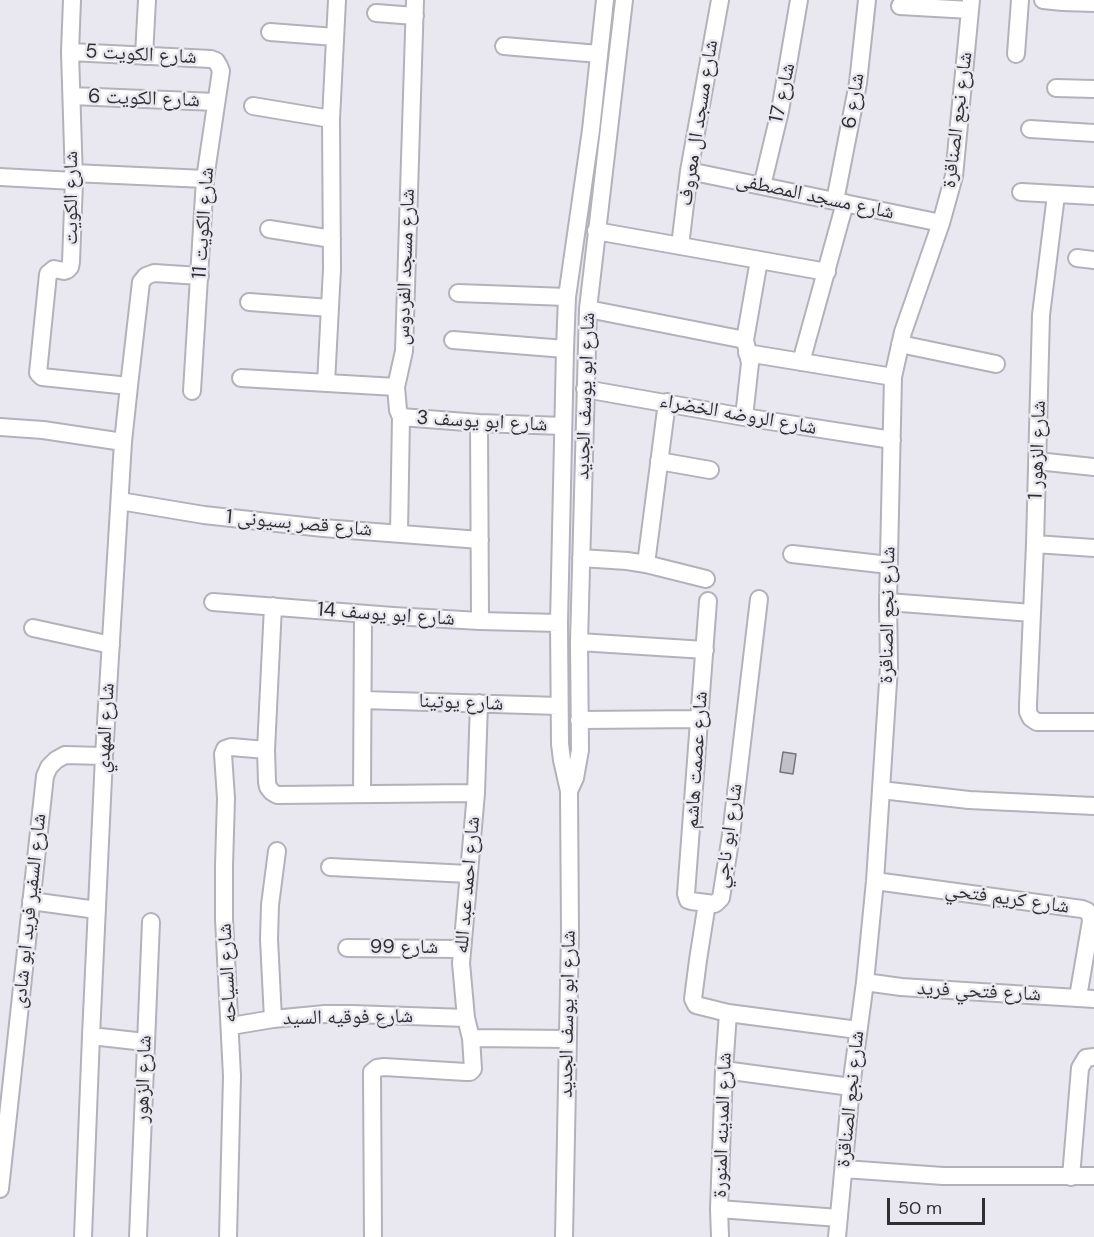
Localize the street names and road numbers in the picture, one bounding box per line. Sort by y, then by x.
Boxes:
street label: شارع مسجد ال معروف [674,38,724,208]
street label: شارع الكويت 5 [85,40,197,70]
street label: شارع نجع الصناقرة [938,50,978,190]
street label: شارع 17 [765,61,801,125]
street label: شارع 6 [838,72,870,130]
street label: شارع الكويت 6 [88,85,200,113]
street label: شارع الكويت [60,151,84,245]
street label: شارع الكويت 11 [188,166,220,280]
street label: شارع مسجد المصطفى [734,169,896,225]
street label: شارع مسجد الفردوس [391,188,421,346]
street label: شارع ابو يوسف الجديد [571,312,601,480]
street label: شارع الروضه الخضراء [657,389,819,441]
street label: شارع الزهور 1 [1024,400,1052,500]
street label: شارع ابو يوسف 3 [416,407,548,437]
street label: شارع قصر بسيونى 1 [225,506,373,542]
street label: شارع نجع الصناقرة [875,546,901,684]
street label: شارع ابو يوسف 14 [316,598,456,632]
street label: شارع المهدي [92,682,120,774]
street label: شارع يوتينا [418,690,504,716]
street label: شارع عصمت هاشم [680,690,714,830]
street label: شارع ابو ناجي [710,782,748,890]
street label: شارع السفير فريد ابو شادى [8,812,52,1010]
street label: شارع احمد عبد الله [450,815,486,955]
street label: شارع كريم فتحي [943,878,1071,920]
street label: شارع السياحه [213,923,243,1023]
street label: شارع ابو يوسف الجديد [555,930,581,1098]
street label: شارع 99 [370,936,438,960]
street label: شارع فتحي فريد [916,977,1042,1007]
street label: شارع فوقيه السيد [283,1005,413,1031]
street label: شارع نجع الصناقرة [832,1030,870,1168]
street label: شارع الزهور [130,1035,158,1123]
street label: شارع المدينه المنورة [708,1052,738,1198]

